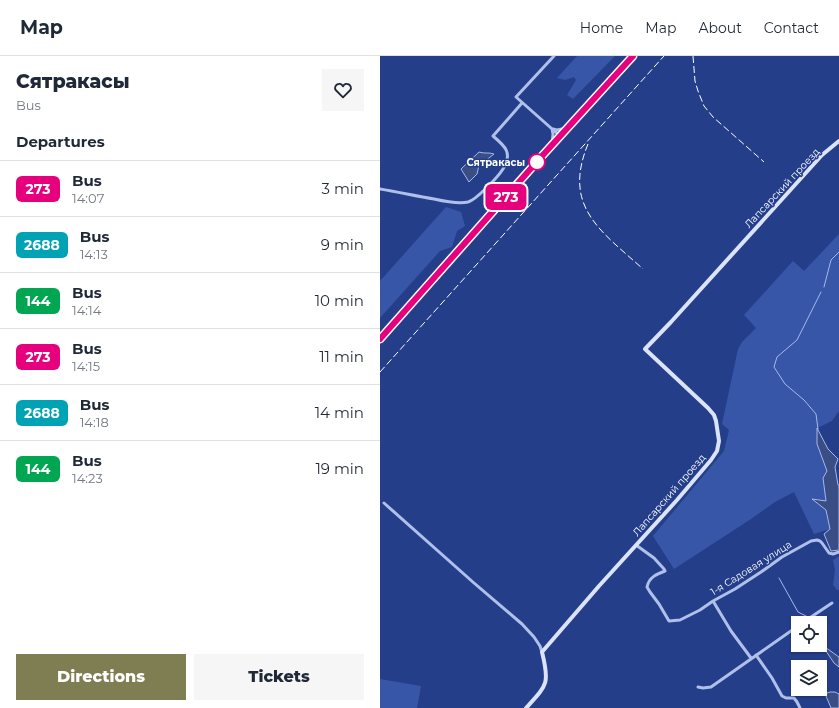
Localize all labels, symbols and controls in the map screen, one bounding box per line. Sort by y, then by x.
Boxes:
text: Map [20,16,63,39]
text: Home [580,19,623,37]
text: Map [645,19,676,37]
text: About [698,19,742,37]
text: Contact [764,19,819,37]
button: heart [322,69,364,111]
text: Сятракасы [16,70,130,93]
text: Bus [16,97,41,113]
text: Departures [16,132,105,151]
street label: Лапсарский проезд [742,145,823,231]
marker: Сятракасы [528,153,546,171]
place label: Сятракасы [466,156,525,169]
text: Bus [72,171,102,190]
text: 3 min [322,179,364,198]
text: 273 [25,180,51,198]
line badge: 273 [483,184,529,210]
text: 273 [493,188,519,206]
text: 14:07 [72,190,104,206]
text: Bus [80,227,109,246]
text: 9 min [321,235,364,254]
text: 2688 [24,236,60,254]
text: 14:13 [80,246,108,262]
text: Bus [72,283,102,302]
text: 10 min [315,291,364,310]
text: 144 [26,292,50,310]
text: 14:14 [72,302,101,318]
text: Bus [72,339,102,358]
text: 11 min [319,347,364,366]
text: 273 [25,348,51,366]
text: 14:15 [72,358,100,374]
text: Bus [80,395,109,414]
text: 14 min [315,403,364,422]
text: 2688 [24,404,60,422]
text: 14:18 [80,414,109,430]
text: Bus [72,451,102,470]
street label: Лапсарский проезд [630,451,709,539]
text: 19 min [315,459,364,478]
text: 144 [26,460,50,478]
text: 14:23 [72,470,103,486]
street label: 1-я Садовая улица [708,538,794,598]
map controls [791,616,827,696]
button: locate [791,616,827,652]
button: Directions [16,654,186,700]
button: Tickets [194,654,364,700]
button: layers [791,660,827,696]

